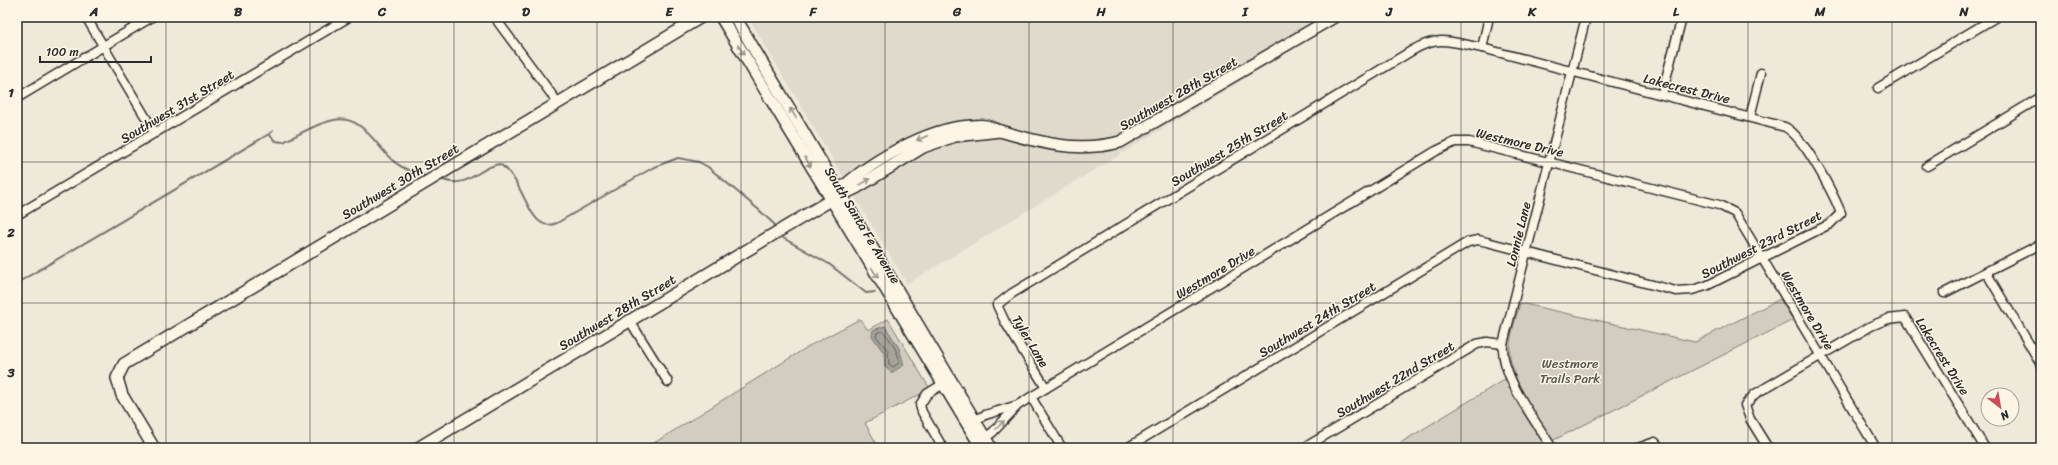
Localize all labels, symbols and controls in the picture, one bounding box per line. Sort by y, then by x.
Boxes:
text: A [89,0,98,23]
text: B [234,0,243,23]
text: C [377,0,387,23]
text: D [522,0,530,23]
text: E [665,0,674,23]
text: F [808,0,817,23]
text: G [952,0,962,23]
text: H [1095,0,1106,23]
text: I [1241,0,1249,23]
text: J [1385,0,1393,23]
text: K [1527,0,1537,23]
text: L [1673,0,1680,23]
text: M [1814,0,1826,23]
text: N [1958,0,1969,23]
scale bar [40,38,151,64]
text: 100 m [46,41,79,63]
one-way arrow [737,44,745,55]
street label: Southwest 28th Street [1115,50,1242,137]
street label: Southwest 31st Street [116,63,239,150]
street label: Lakecrest Drive [1641,67,1733,110]
text: 1 [8,81,14,104]
street label: Southwest 25th Street [1166,104,1293,193]
one-way arrow [788,107,796,119]
street label: Westmore Drive [1474,121,1566,164]
one-way arrow [917,134,929,142]
street label: Southwest 30th Street [337,137,464,226]
one-way arrow [804,156,812,168]
street label: South Santa Fe Avenue [818,162,907,289]
one-way arrow [859,178,871,186]
street label: Lonnie Lane [1499,199,1538,269]
street label: Southwest 23rd Street [1697,204,1826,285]
text: 2 [6,221,15,244]
street label: Westmore Drive [1171,239,1260,305]
street label: Westmore Drive [1775,266,1841,355]
one-way arrow [871,267,879,279]
street label: Southwest 28th Street [554,268,681,357]
street label: Southwest 24th Street [1254,275,1381,364]
street label: Tyler Lane [1006,311,1055,372]
street label: Lakecrest Drive [1909,313,1976,400]
street label: Southwest 22nd Street [1331,335,1459,424]
park label: Westmore Trails Park [1540,352,1600,390]
text: 3 [6,361,15,384]
north arrow [1980,387,2020,427]
text: N [1996,405,2014,425]
one-way arrow [995,420,1005,430]

